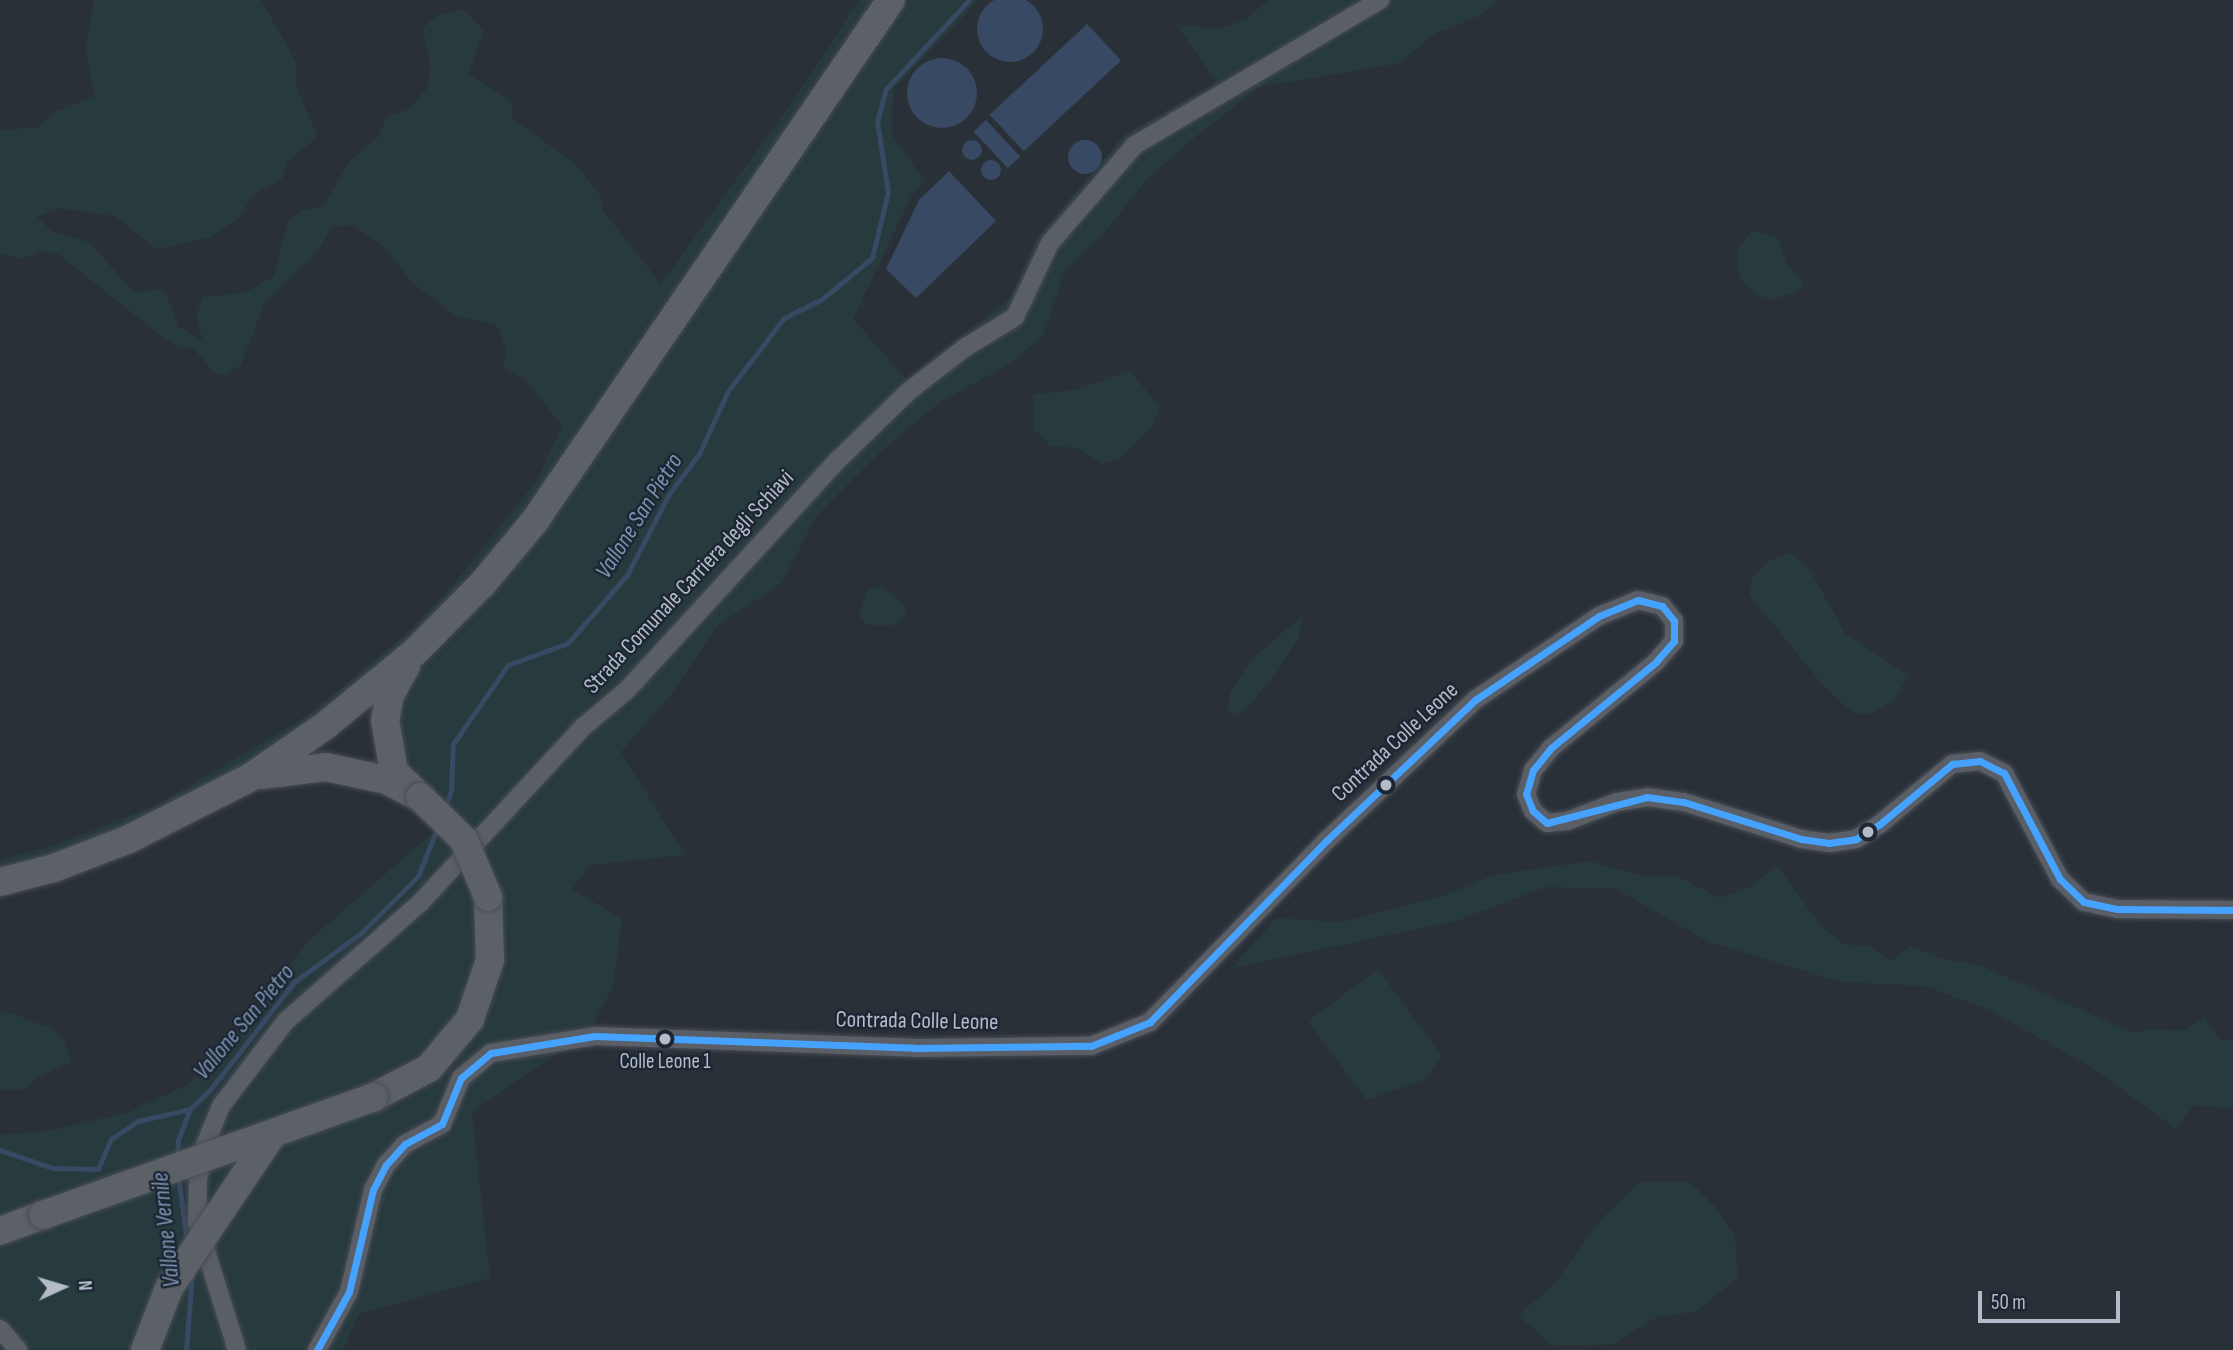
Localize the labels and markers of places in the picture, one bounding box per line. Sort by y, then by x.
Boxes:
unlabelled marker [1379,778,1393,792]
unlabelled marker [1861,825,1875,839]
marker: Colle Leone 1 [658,1032,672,1046]
place label: Colle Leone 1 [619,1049,711,1075]

